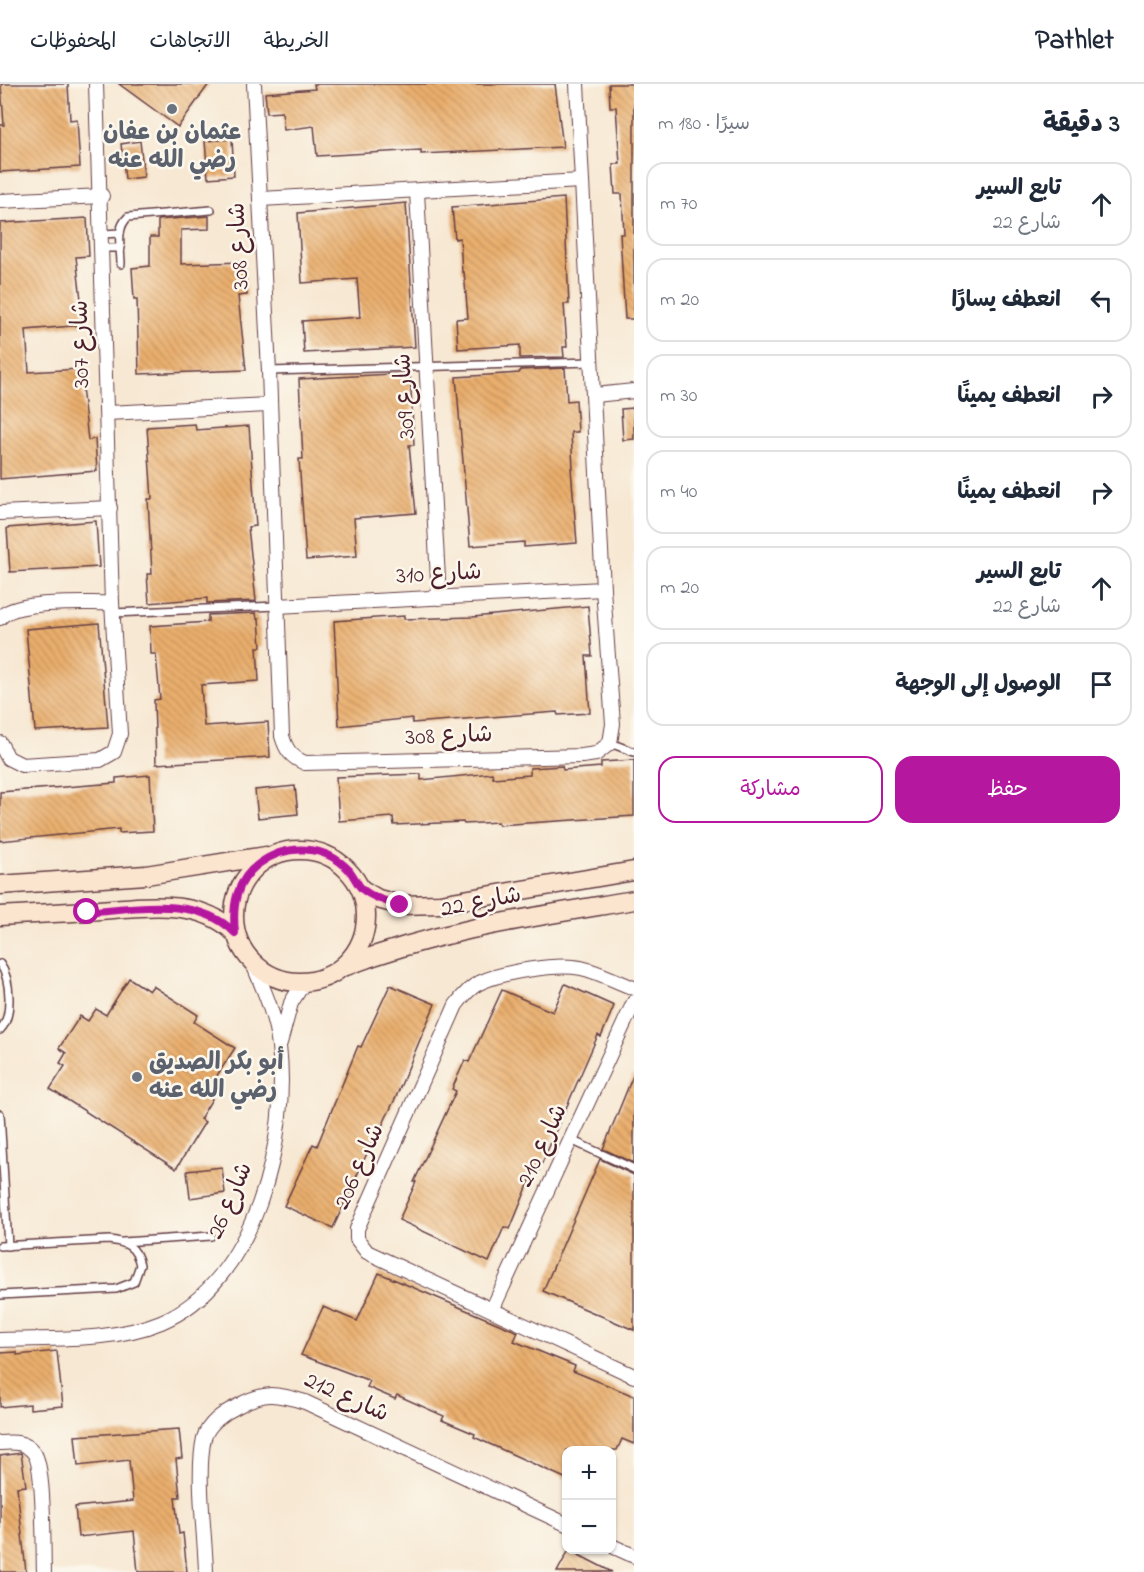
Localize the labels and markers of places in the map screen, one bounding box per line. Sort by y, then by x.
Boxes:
marker: عثمان بن عفان رضي الله عنه [165,102,179,116]
place label: عثمان بن عفان رضي الله عنه [103,116,241,180]
place label: أبو بكر الصديق رضي الله عنه [149,1046,284,1110]
marker: أبو بكر الصديق رضي الله عنه [130,1070,144,1084]

